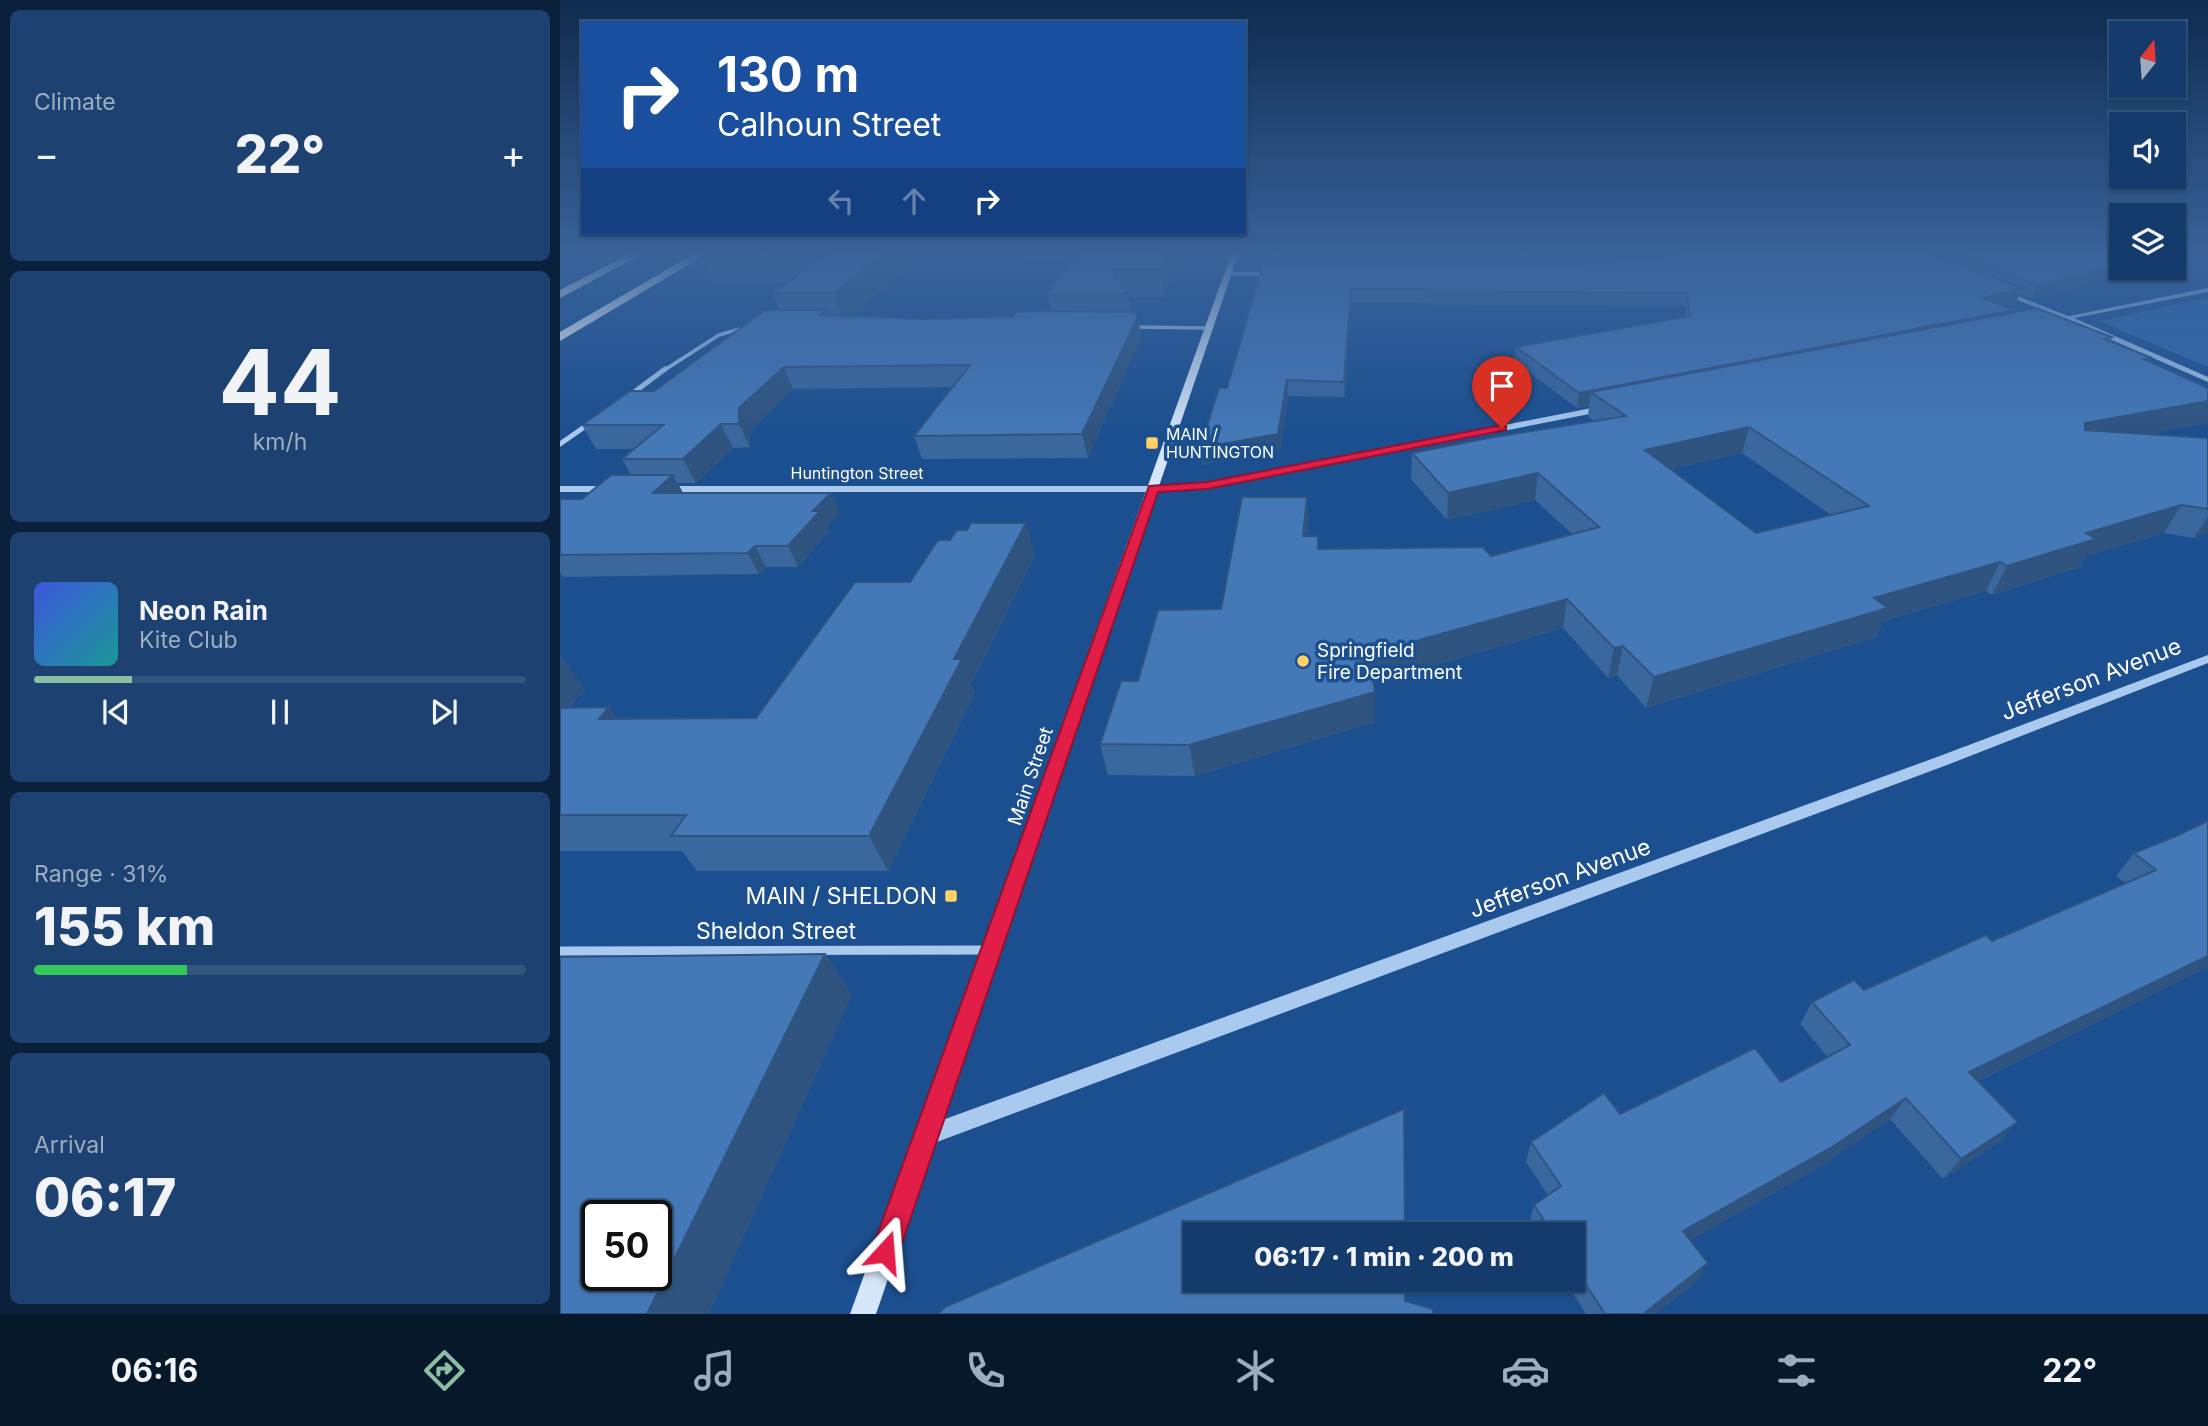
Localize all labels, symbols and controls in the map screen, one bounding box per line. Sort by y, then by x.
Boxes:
north arrow [2109,21,2186,98]
map controls [2109,21,2186,280]
text: 130 m [717,45,859,104]
icon: right [602,49,693,140]
text: Climate [34,88,116,116]
text: Calhoun Street [717,105,941,144]
button: sound [2109,112,2186,189]
text: 22° [235,123,325,186]
text: − [34,131,59,177]
text: + [501,131,526,177]
icon: left [822,182,860,220]
icon: ahead [895,182,933,220]
icon: right [968,182,1006,220]
button: layers [2109,203,2186,280]
text: 44 [218,327,342,437]
pin [1472,356,1532,428]
icon: arrive [1483,367,1521,405]
place label: MAIN / HUNTINGTON [1166,424,1274,462]
text: km/h [253,428,307,456]
marker: MAIN / HUNTINGTON [1144,435,1160,451]
street label: Huntington Street [791,463,923,483]
text: Neon Rain [139,595,268,626]
text: Kite Club [139,626,238,654]
street label: Jefferson Avenue [1997,632,2185,726]
place label: Springfield Fire Department [1317,639,1462,684]
marker: Springfield Fire Department [1295,653,1311,669]
icon: previous [97,693,135,731]
icon: pause [261,693,299,731]
icon: next [425,693,463,731]
street label: Main Street [1003,724,1058,828]
street label: Jefferson Avenue [1466,832,1654,924]
text: Range · 31% [34,860,168,888]
place label: MAIN / SHELDON [745,882,937,910]
marker: MAIN / SHELDON [943,888,959,904]
text: 155 km [34,895,215,958]
street label: Sheldon Street [696,917,857,945]
text: Arrival [34,1131,105,1159]
text: 06:17 [34,1166,176,1229]
speed limit sign: 50 [581,1200,672,1291]
position arrow [848,1215,922,1289]
text: 06:17 · 1 min · 200 m [1254,1241,1514,1272]
icon: directions [420,1346,469,1395]
icon: music [690,1346,739,1395]
icon: phone [961,1346,1010,1395]
icon: climate [1231,1346,1280,1395]
icon: car [1501,1346,1550,1395]
icon: filters [1772,1346,1821,1395]
text: 06:16 [111,1351,198,1390]
text: 22° [2042,1351,2097,1390]

